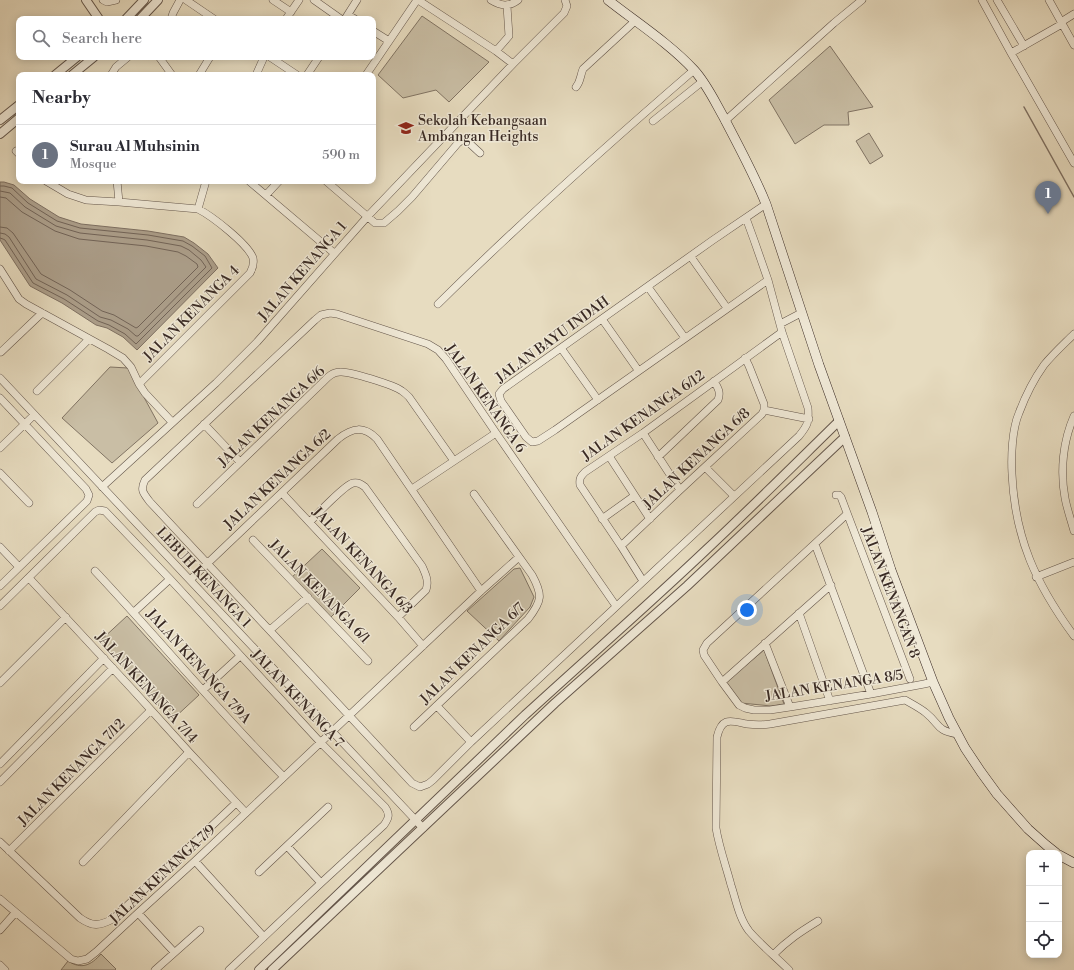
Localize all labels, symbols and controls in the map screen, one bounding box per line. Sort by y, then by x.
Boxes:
search box [16,16,376,60]
icon: search [30,27,52,49]
text: Search here [62,29,142,48]
text: Nearby [32,87,91,109]
place label: Sekolah Kebangsaan Ambangan Heights [417,112,548,146]
school or university icon: Sekolah Kebangsaan Ambangan Heights [397,119,415,137]
text: Surau Al Muhsinin [70,137,200,156]
text: 1 [42,147,48,163]
text: 590 m [322,147,360,163]
text: Mosque [70,156,117,172]
pin: 1 [1035,181,1061,214]
street label: JALAN KENANGA 1 [254,218,351,326]
street label: JALAN KENANGA 4 [139,262,244,366]
street label: JALAN BAYU INDAH [491,292,614,388]
street label: JALAN KENANGA 6 [440,340,530,457]
street label: JALAN KENANGA 6/6 [214,362,329,472]
street label: JALAN KENANGA 6/12 [578,367,709,466]
street label: JALAN KENANGA 6/8 [639,404,754,514]
street label: JALAN KENANGA 6/2 [220,426,335,535]
street label: JALAN KENANGA 6/3 [307,503,417,618]
street label: JALAN KENANGAN 8 [856,523,923,661]
street label: LEBUH KENANGA 1 [152,524,255,632]
street label: JALAN KENANGA 6/1 [264,535,374,647]
street label: JALAN KENANGA 6/7 [416,599,529,709]
your location [737,600,757,620]
street label: JALAN KENANGA 7/9A [141,605,255,728]
street label: JALAN KENANGA 7/14 [91,627,201,747]
street label: JALAN KENANGA 7 [247,645,347,751]
street label: JALAN KENANGA 8/5 [763,666,905,706]
street label: JALAN KENANGA 7/12 [14,715,129,831]
street label: JALAN KENANGA 7/9 [105,821,220,929]
map controls [1026,850,1062,958]
button: + [1026,850,1062,886]
button: − [1026,886,1062,922]
button: locate [1026,922,1062,958]

